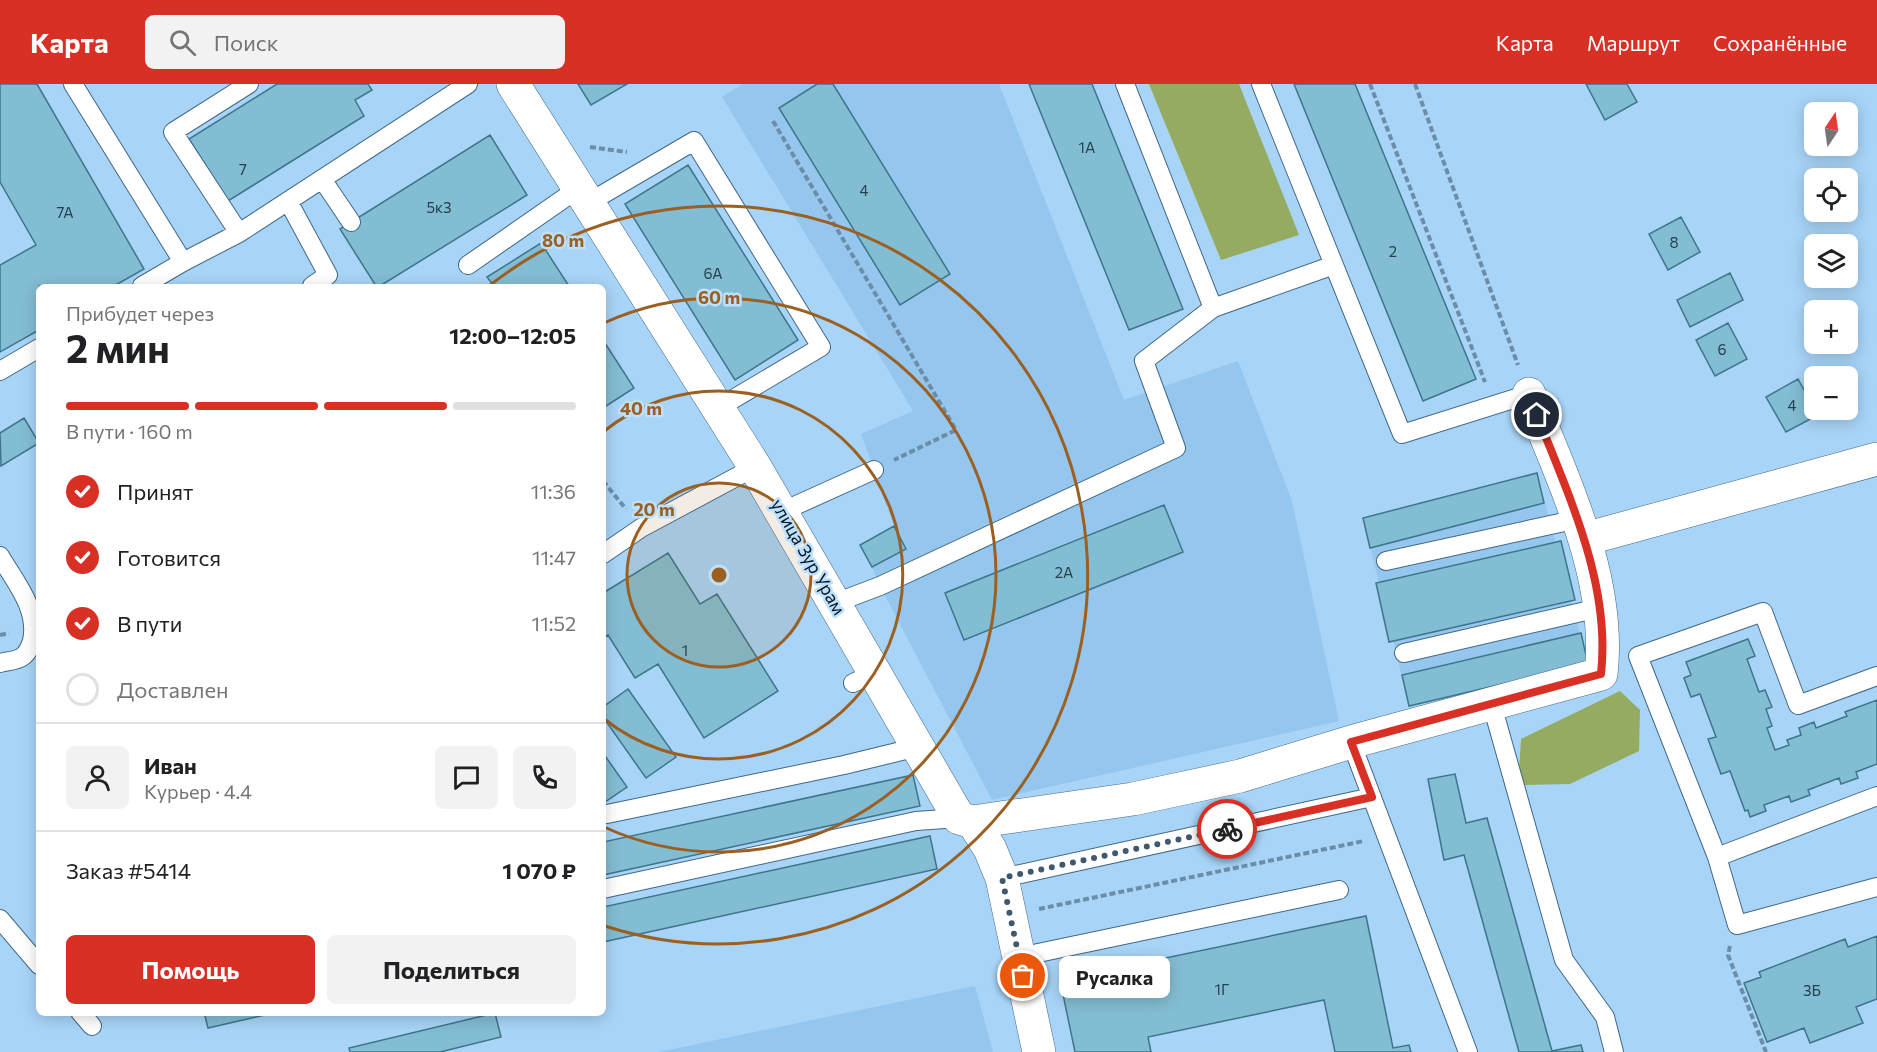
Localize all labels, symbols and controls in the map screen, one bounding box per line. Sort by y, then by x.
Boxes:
search box [145,15,565,69]
text: Карта [30,25,109,59]
icon: search [166,26,199,59]
text: Поиск [214,29,278,56]
text: Карта [1496,30,1554,55]
text: Маршрут [1587,30,1680,55]
text: Сохранённые [1713,30,1847,55]
north arrow [1804,102,1858,156]
map controls [1804,102,1858,420]
house number: 1А [1079,138,1095,156]
house number: 7 [239,160,247,178]
button: locate [1804,168,1858,222]
house number: 4 [860,181,869,199]
house number: 5к3 [426,198,452,216]
house number: 7А [56,203,74,221]
text: 80 m [542,229,584,251]
house number: 8 [1669,233,1679,251]
button: layers [1804,234,1858,288]
house number: 2 [1389,242,1397,260]
house number: 6А [703,264,723,282]
text: 60 m [698,286,740,308]
button: + [1804,300,1858,354]
text: Прибудет через [66,301,214,325]
text: 12:00–12:05 [449,322,576,349]
text: 2 мин [66,323,170,371]
house number: 6 [1717,340,1727,358]
button: − [1804,366,1858,420]
pin [1511,389,1562,440]
house number: 4 [1788,396,1797,414]
text: 40 m [620,397,662,419]
icon: home [1520,398,1553,431]
text: В пути · 160 m [66,419,193,443]
icon: check [66,475,99,508]
text: Принят [117,478,193,505]
text: 11:36 [531,479,576,503]
street label: улица Зур Урам [767,495,851,618]
text: 20 m [633,498,675,520]
icon: check [66,541,99,574]
text: Готовится [117,544,221,571]
text: 11:47 [532,545,576,569]
house number: 2А [1055,563,1073,581]
centre of rings [709,565,729,585]
icon: check [66,607,99,640]
text: В пути [117,610,182,637]
text: 11:52 [532,611,576,635]
house number: 1 [682,641,688,659]
text: Доставлен [117,676,229,703]
button: person [66,746,129,809]
button: chat [435,746,498,809]
button: phone [513,746,576,809]
text: Иван [144,752,197,779]
text: Курьер · 4.4 [144,779,252,803]
courier [1197,799,1257,859]
icon: bike [1211,813,1244,846]
text: Заказ #5414 [66,857,191,884]
text: 1 070 ₽ [502,857,576,884]
button: Помощь [66,935,315,1004]
button: Поделиться [327,935,576,1004]
pin [997,950,1048,1001]
callout: Русалка [1059,955,1170,997]
icon: bag [1006,959,1039,992]
text: Русалка [1076,965,1153,989]
house number: 1Г [1215,980,1229,998]
house number: 3Б [1803,981,1821,999]

